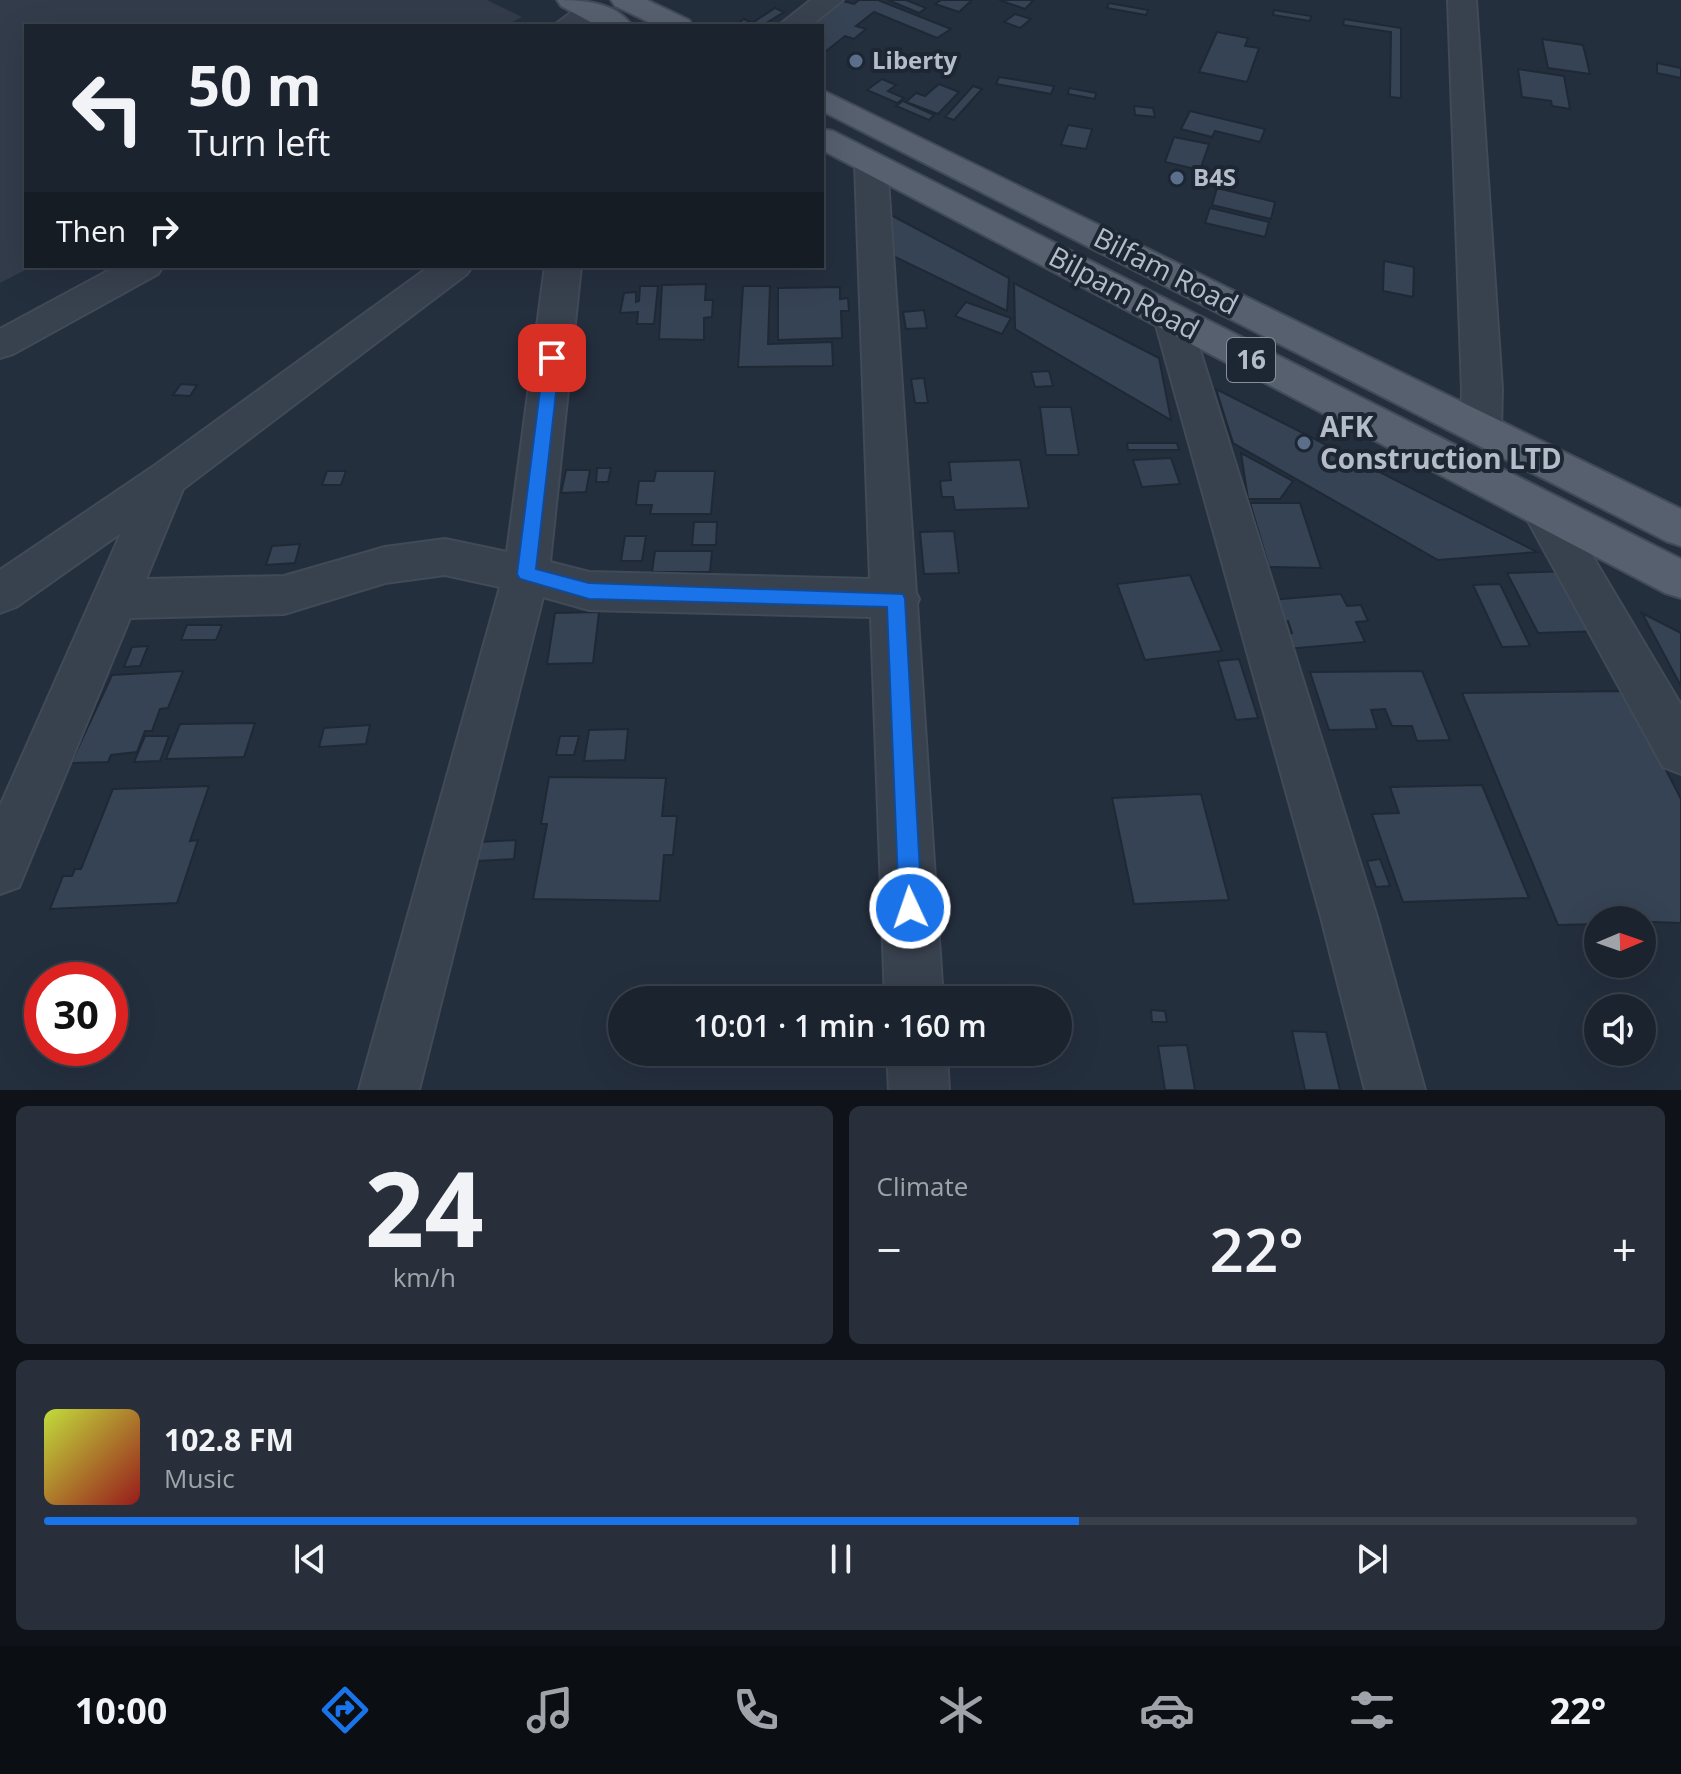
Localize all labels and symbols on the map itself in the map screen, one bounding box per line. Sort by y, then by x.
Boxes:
place label: Liberty [872,43,958,76]
marker: Liberty [847,52,865,70]
place label: B4S [1193,160,1236,193]
marker: B4S [1168,169,1186,187]
street label: Bilfam Road [1088,217,1245,323]
street label: Bilpam Road [1043,237,1206,348]
pin [518,324,586,392]
road number: 16 [1227,338,1275,382]
place label: AFK Construction LTD [1320,407,1562,477]
marker: AFK Construction LTD [1295,434,1313,452]
position arrow [868,866,952,950]
north arrow [1584,906,1656,978]
speed limit sign: 30 [24,962,128,1066]

